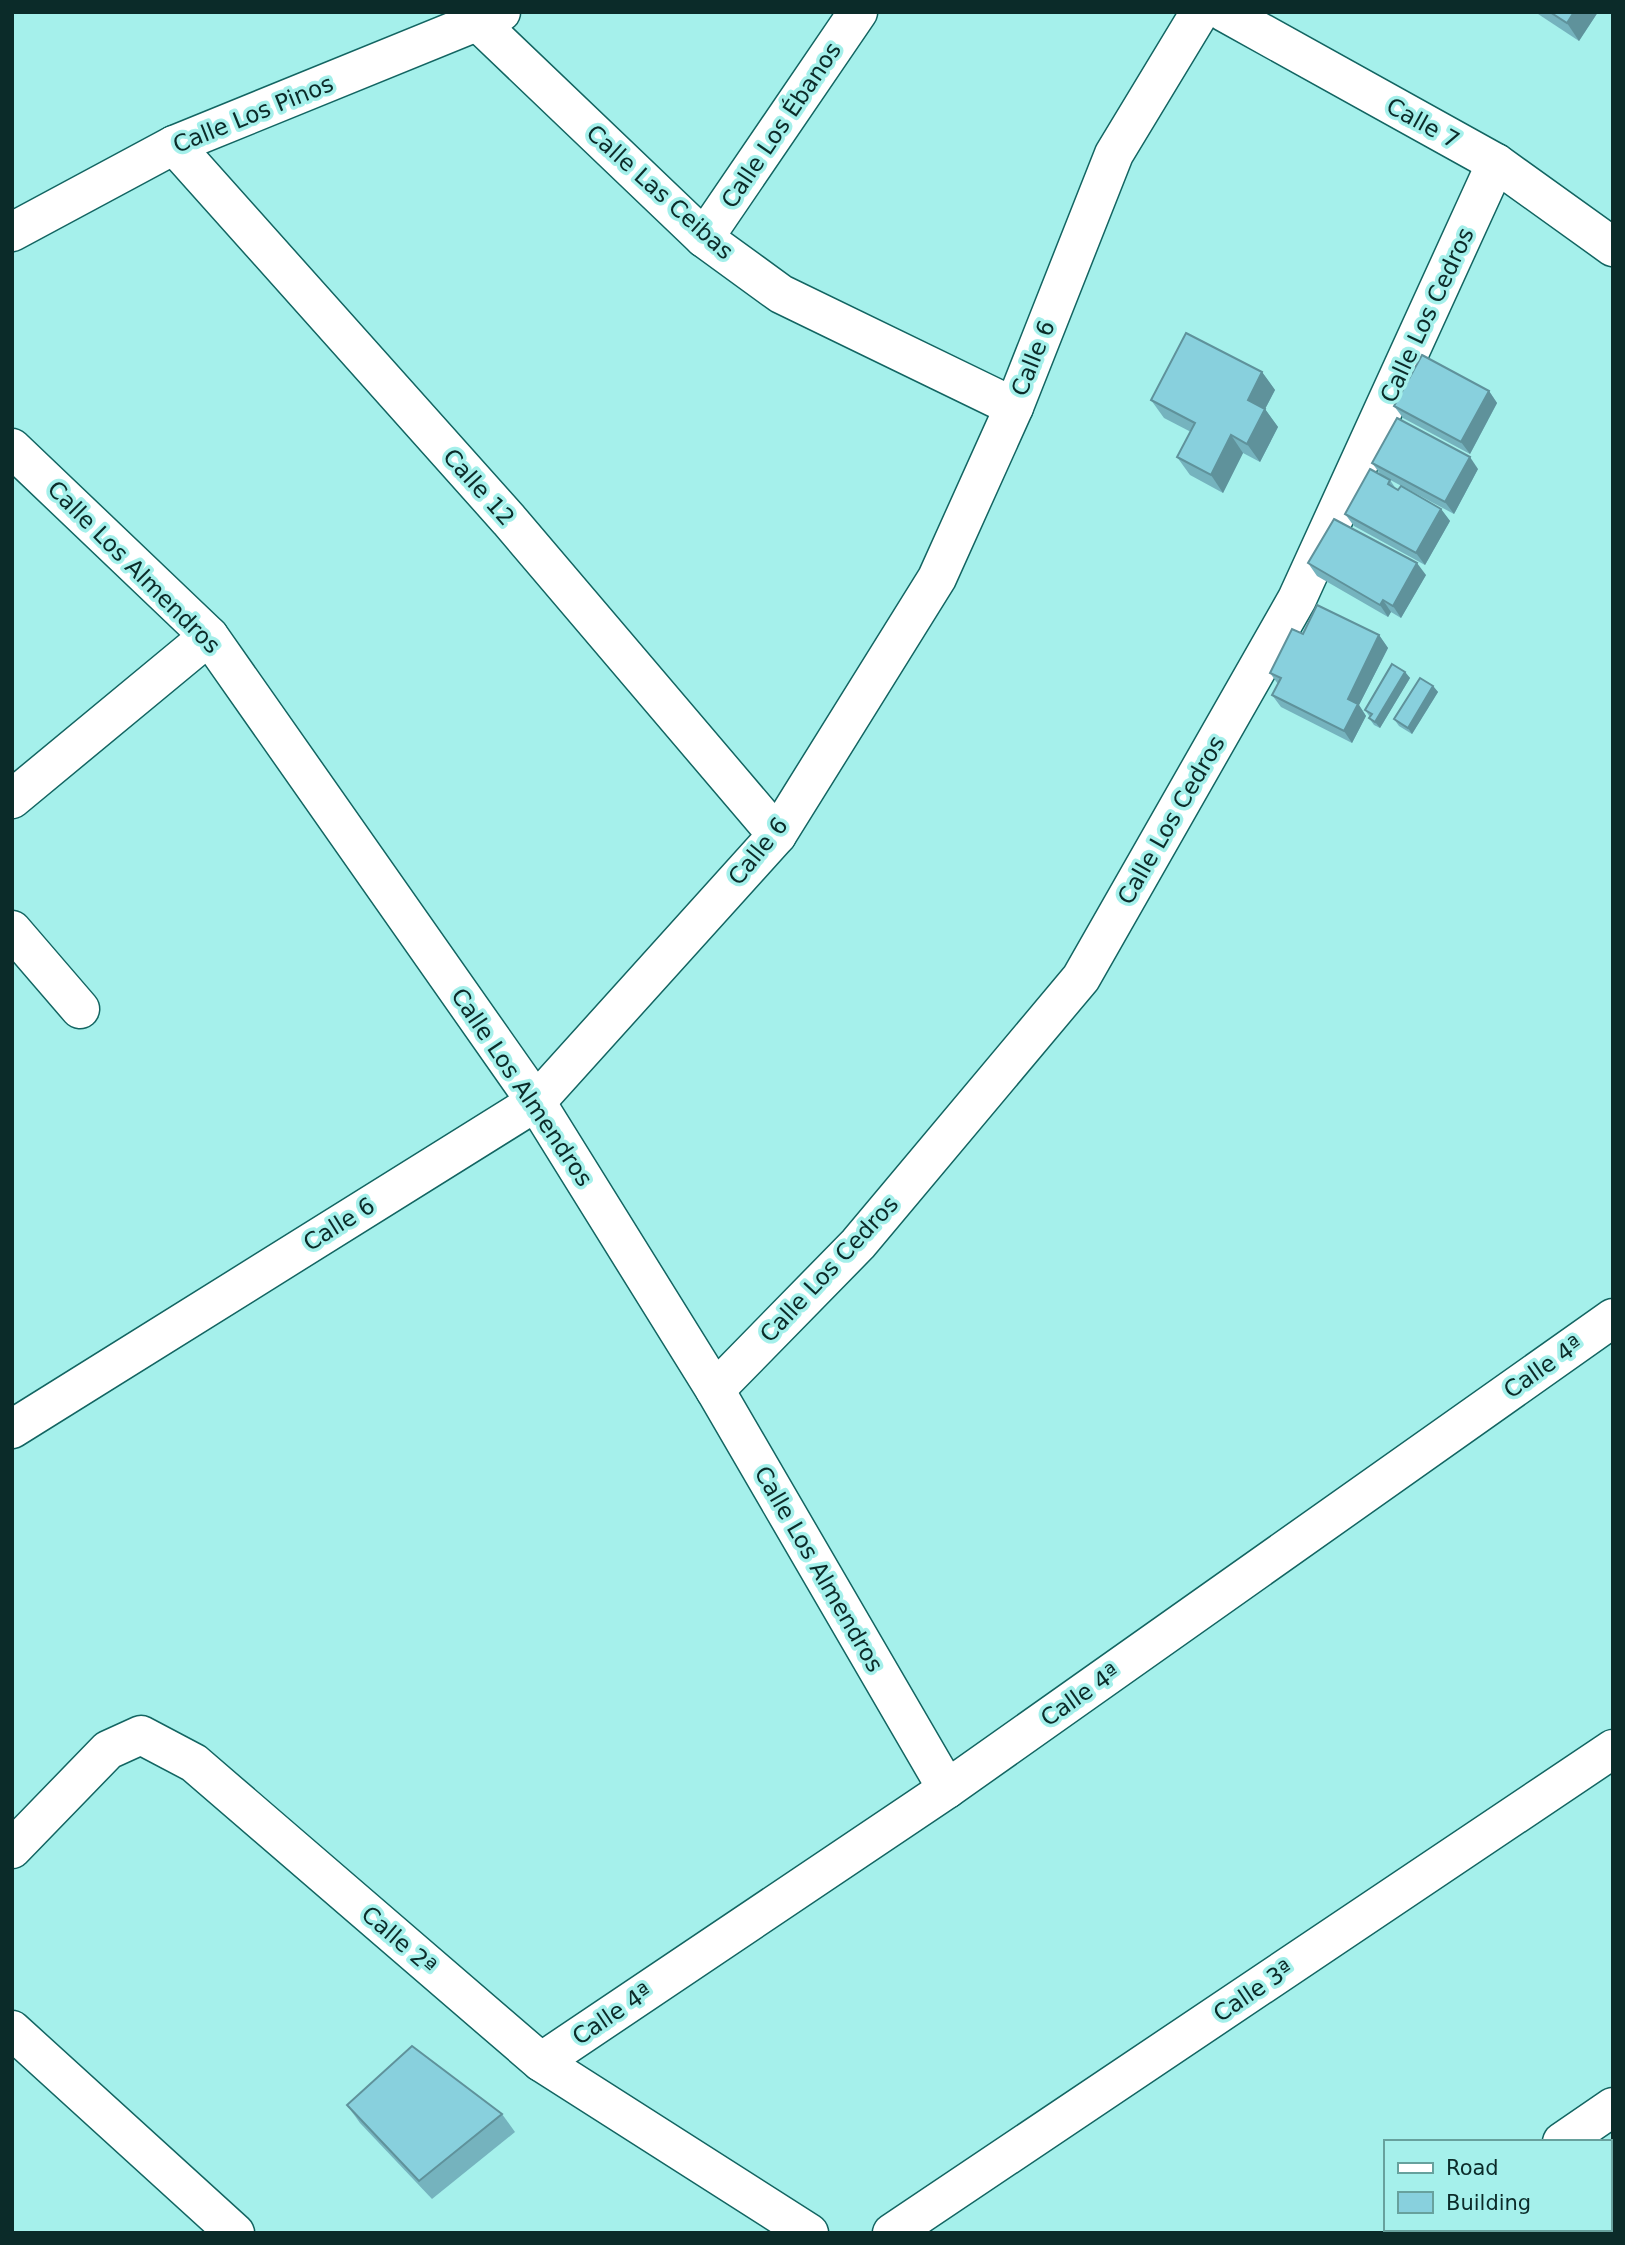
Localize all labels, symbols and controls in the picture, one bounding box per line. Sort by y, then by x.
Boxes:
street label: Calle Los Ébanos [715,37,846,213]
street label: Calle Los Pinos [169,70,337,158]
street label: Calle 7 [1382,92,1464,154]
street label: Calle Las Ceibas [581,119,739,265]
street label: Calle Los Cedros [1375,223,1479,407]
street label: Calle 6 [1006,316,1060,400]
street label: Calle 12 [438,443,520,531]
street label: Calle Los Almendros [42,475,226,659]
street label: Calle Los Cedros [1112,731,1230,909]
street label: Calle 6 [723,812,793,890]
street label: Calle Los Almendros [446,983,598,1191]
street label: Calle Los Cedros [755,1191,903,1347]
street label: Calle 6 [299,1192,379,1256]
street label: Calle 4ª [1499,1331,1587,1403]
street label: Calle Los Almendros [749,1462,889,1676]
street label: Calle 4ª [1036,1659,1124,1731]
street label: Calle 2ª [357,1901,441,1979]
street label: Calle 3ª [1208,1955,1298,2027]
street label: Calle 4ª [567,1978,657,2050]
legend [1384,2140,1611,2231]
text: Road [1446,2156,1499,2180]
text: Building [1446,2191,1531,2215]

